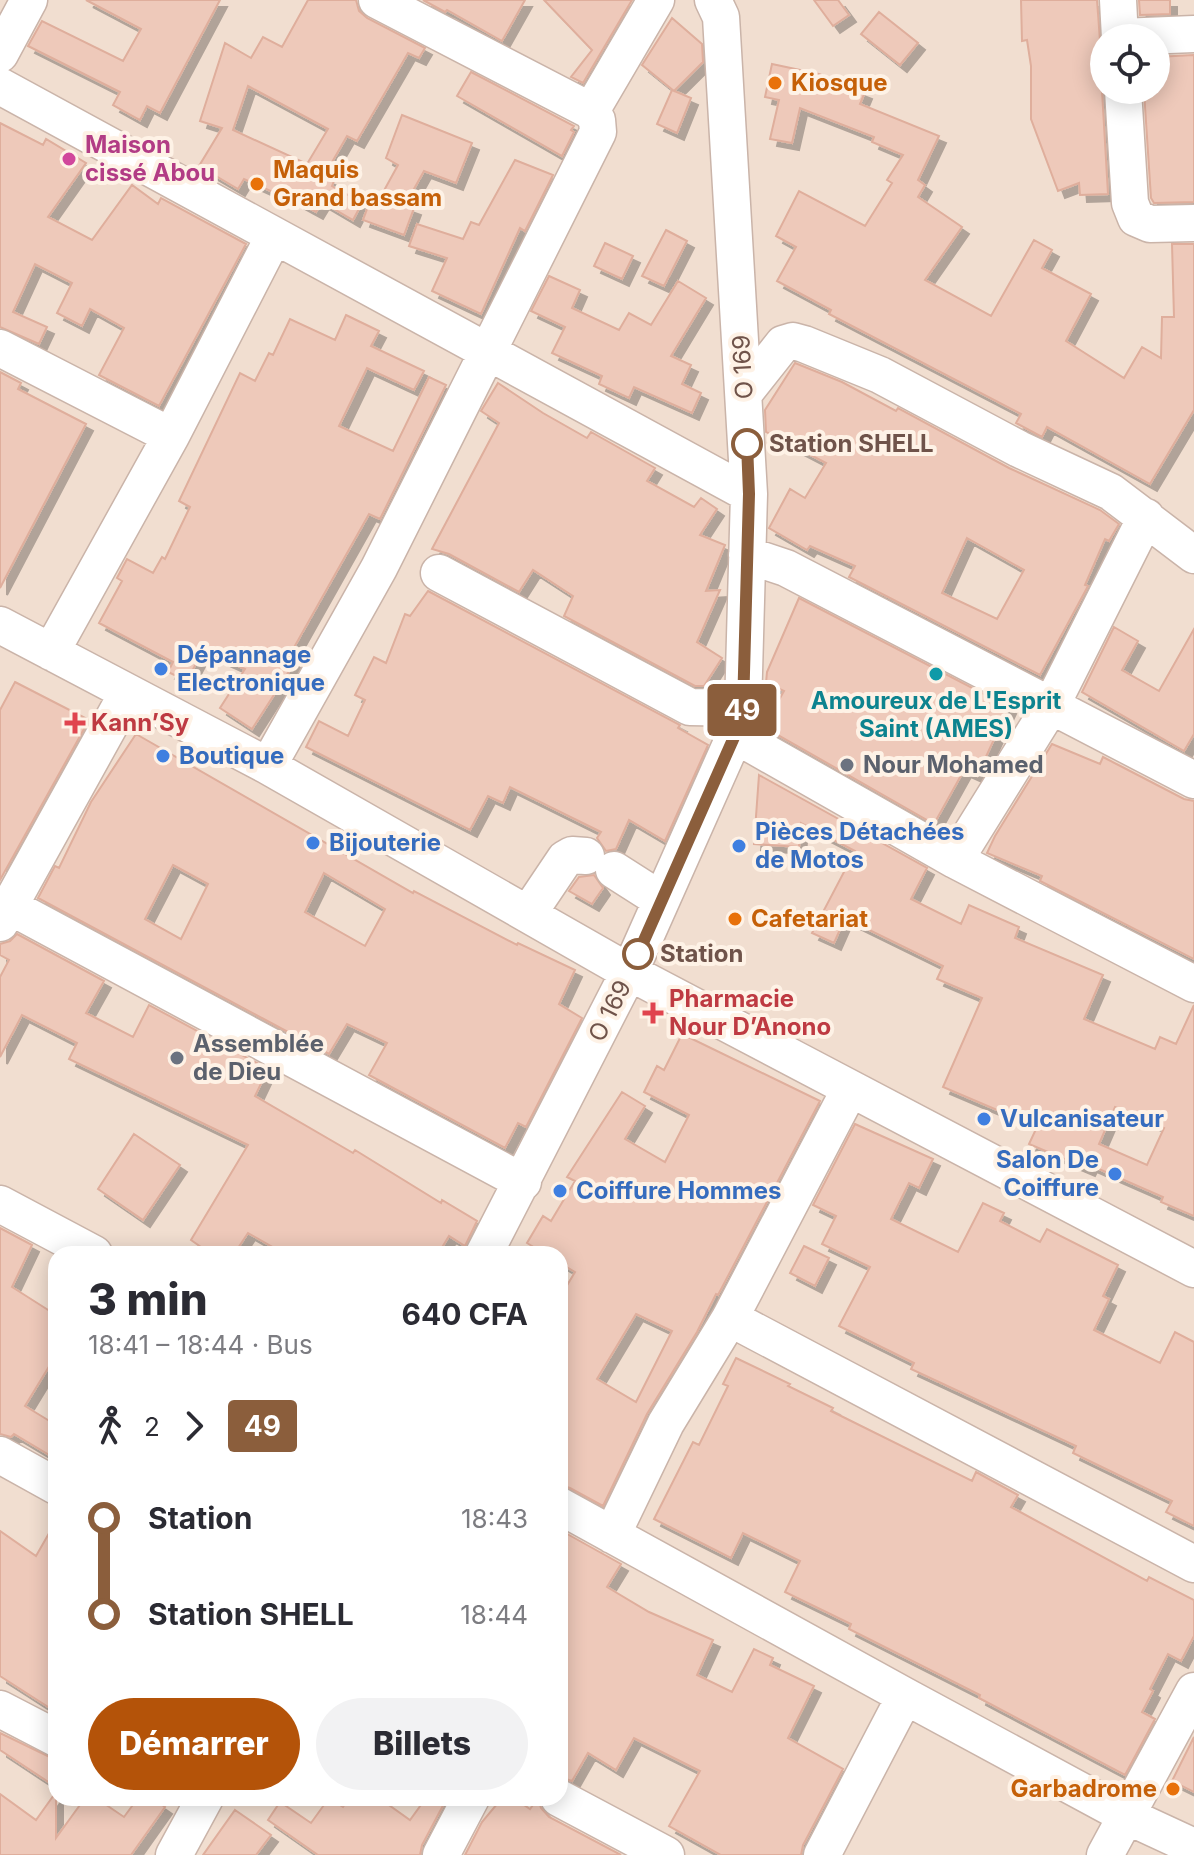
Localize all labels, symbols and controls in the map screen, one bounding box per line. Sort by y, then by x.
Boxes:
map controls [1090,24,1170,104]
button: locate [1090,24,1170,104]
place label: Kiosque [791,68,887,97]
marker: Kiosque [766,74,784,92]
place label: Maison cissé Abou [85,130,215,187]
marker: Maison cissé Abou [60,150,78,168]
place label: Maquis Grand bassam [273,155,442,212]
marker: Maquis Grand bassam [248,175,266,193]
street label: O 169 [726,334,759,400]
marker: Station SHELL [732,429,762,459]
place label: Station SHELL [769,429,934,458]
place label: Dépannage Electronique [177,640,325,697]
marker: Dépannage Electronique [152,660,170,678]
marker: Amoureux de L'Esprit Saint (AMES) [927,665,945,683]
line badge: 49 [706,684,778,736]
place label: Amoureux de L'Esprit Saint (AMES) [811,686,1061,743]
text: 49 [723,693,761,727]
place label: Kann’Sy [91,708,190,737]
marker: Kann’Sy [66,714,84,732]
place label: Boutique [179,741,284,770]
marker: Boutique [154,747,172,765]
place label: Nour Mohamed [863,750,1044,779]
marker: Nour Mohamed [838,756,856,774]
place label: Pièces Détachées de Motos [755,817,964,874]
place label: Bijouterie [329,828,441,857]
marker: Bijouterie [304,834,322,852]
marker: Pièces Détachées de Motos [730,837,748,855]
place label: Cafetariat [751,904,868,933]
marker: Cafetariat [726,910,744,928]
marker: Station [623,939,653,969]
place label: Station [660,939,744,968]
street label: O 169 [582,975,637,1046]
place label: Pharmacie Nour D’Anono [669,984,831,1041]
marker: Pharmacie Nour D’Anono [644,1004,662,1022]
place label: Assemblée de Dieu [193,1029,324,1086]
marker: Assemblée de Dieu [168,1049,186,1067]
place label: Vulcanisateur [1000,1104,1164,1133]
marker: Vulcanisateur [975,1110,993,1128]
place label: Salon De Coiffure [996,1145,1099,1202]
marker: Salon De Coiffure [1106,1165,1124,1183]
place label: Coiffure Hommes [576,1176,781,1205]
marker: Coiffure Hommes [551,1182,569,1200]
text: 3 min [88,1272,208,1326]
text: 640 CFA [401,1296,528,1332]
text: 18:41 – 18:44 · Bus [88,1329,313,1360]
icon: walk [88,1404,132,1448]
icon: forward [172,1404,216,1448]
text: 49 [244,1409,281,1443]
text: 2 [144,1411,160,1442]
text: Station [148,1500,252,1536]
text: 18:43 [461,1503,528,1534]
text: Station SHELL [148,1596,354,1632]
text: 18:44 [460,1599,528,1630]
button: Démarrer [88,1698,300,1790]
button: Billets [316,1698,528,1790]
place label: Garbadrome [1010,1774,1157,1803]
marker: Garbadrome [1164,1780,1182,1798]

